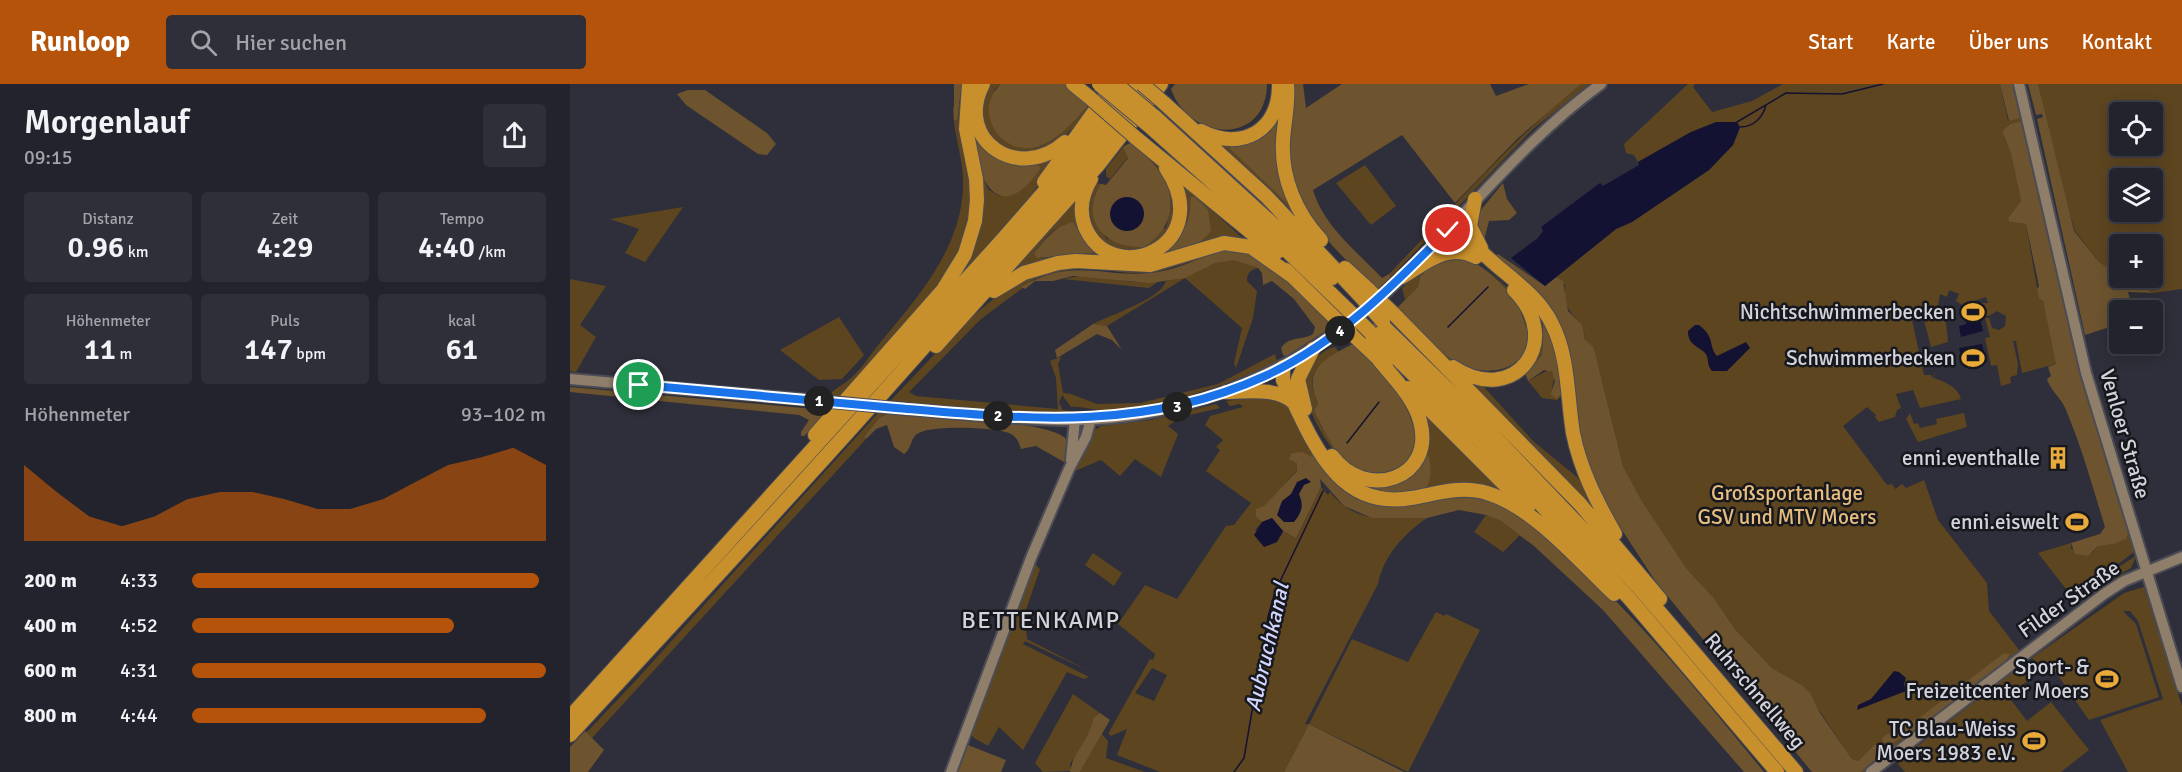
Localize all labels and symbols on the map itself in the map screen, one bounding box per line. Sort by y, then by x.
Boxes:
pin [1422,204,1473,255]
place label: Nichtschwimmerbecken [1740,299,1955,325]
sports icon: Nichtschwimmerbecken [1960,299,1986,325]
pin: 4 [1325,316,1355,346]
place label: Schwimmerbecken [1786,345,1955,371]
sports icon: Schwimmerbecken [1960,345,1986,371]
pin [613,359,664,410]
street label: Venloer Straße [2094,366,2156,502]
pin: 1 [804,386,834,416]
pin: 3 [1162,392,1192,422]
pin: 2 [983,401,1013,431]
place label: enni.eventhalle [1902,445,2040,471]
building icon: enni.eventhalle [2045,445,2071,471]
park label: Großsportanlage GSV und MTV Moers [1698,480,1876,530]
place label: enni.eiswelt [1950,509,2059,535]
sports icon: enni.eiswelt [2064,509,2090,535]
street label: Filder Straße [2013,555,2125,643]
water label: Aubruchkanal [1239,579,1295,714]
district label: BETTENKAMP [961,605,1121,635]
street label: Ruhrschnellweg [1699,628,1811,754]
place label: Sport- & Freizeitcenter Moers [1906,654,2089,704]
sports icon: Sport- & Freizeitcenter Moers [2094,666,2120,692]
place label: TC Blau-Weiss Moers 1983 e.V. [1876,716,2016,766]
sports icon: TC Blau-Weiss Moers 1983 e.V. [2021,728,2047,754]

